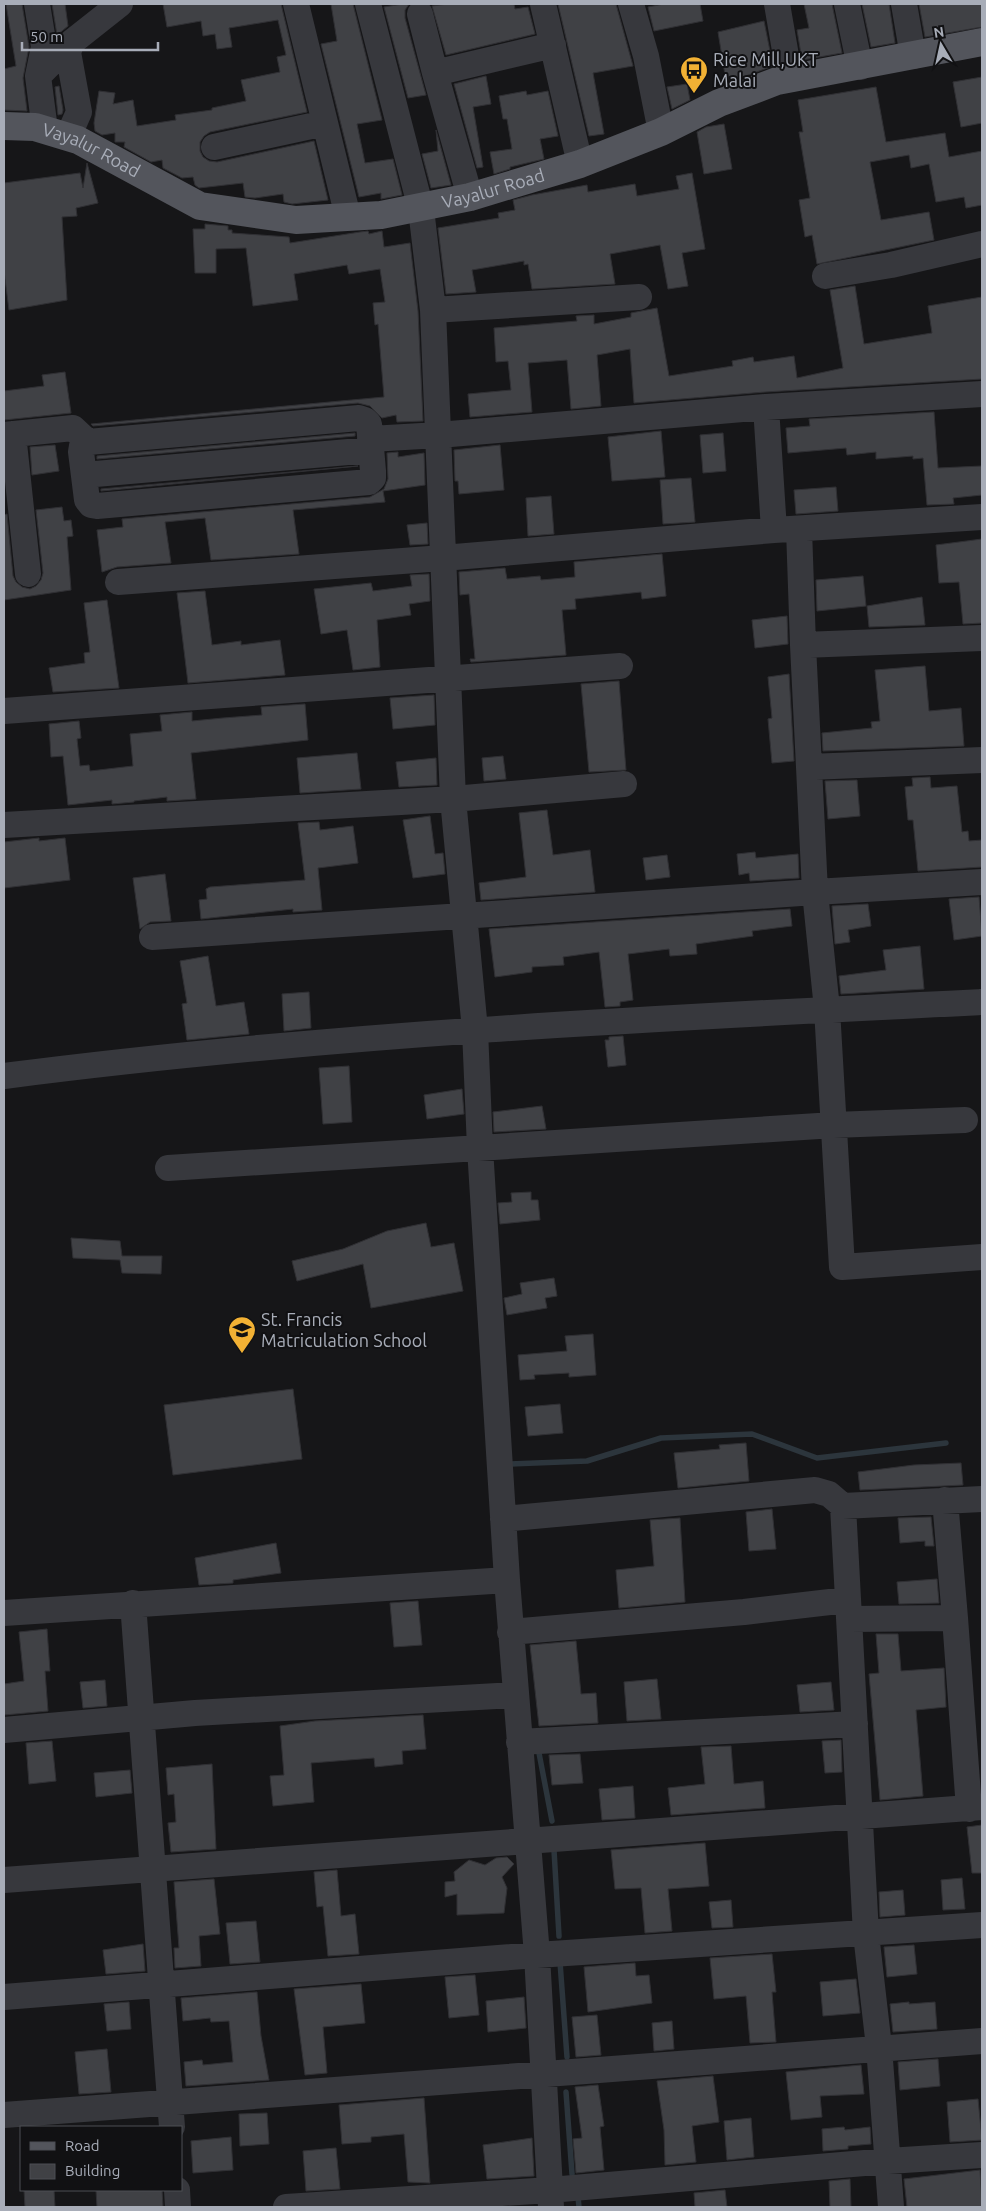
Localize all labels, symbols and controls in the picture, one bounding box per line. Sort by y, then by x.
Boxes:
scale bar [22,20,159,52]
north arrow [916,20,966,70]
text: N [933,23,945,41]
text: 50 m [30,28,63,45]
place label: Rice Mill,UKT Malai [713,49,818,90]
bus stop icon: Rice Mill,UKT Malai [679,55,709,94]
street label: Vayalur Road [40,119,144,181]
street label: Vayalur Road [440,164,547,211]
place label: St. Francis Matriculation School [261,1309,427,1350]
school or university icon: St. Francis Matriculation School [227,1315,257,1354]
legend [20,2126,182,2191]
text: Road [65,2137,100,2154]
text: Building [65,2162,120,2179]

